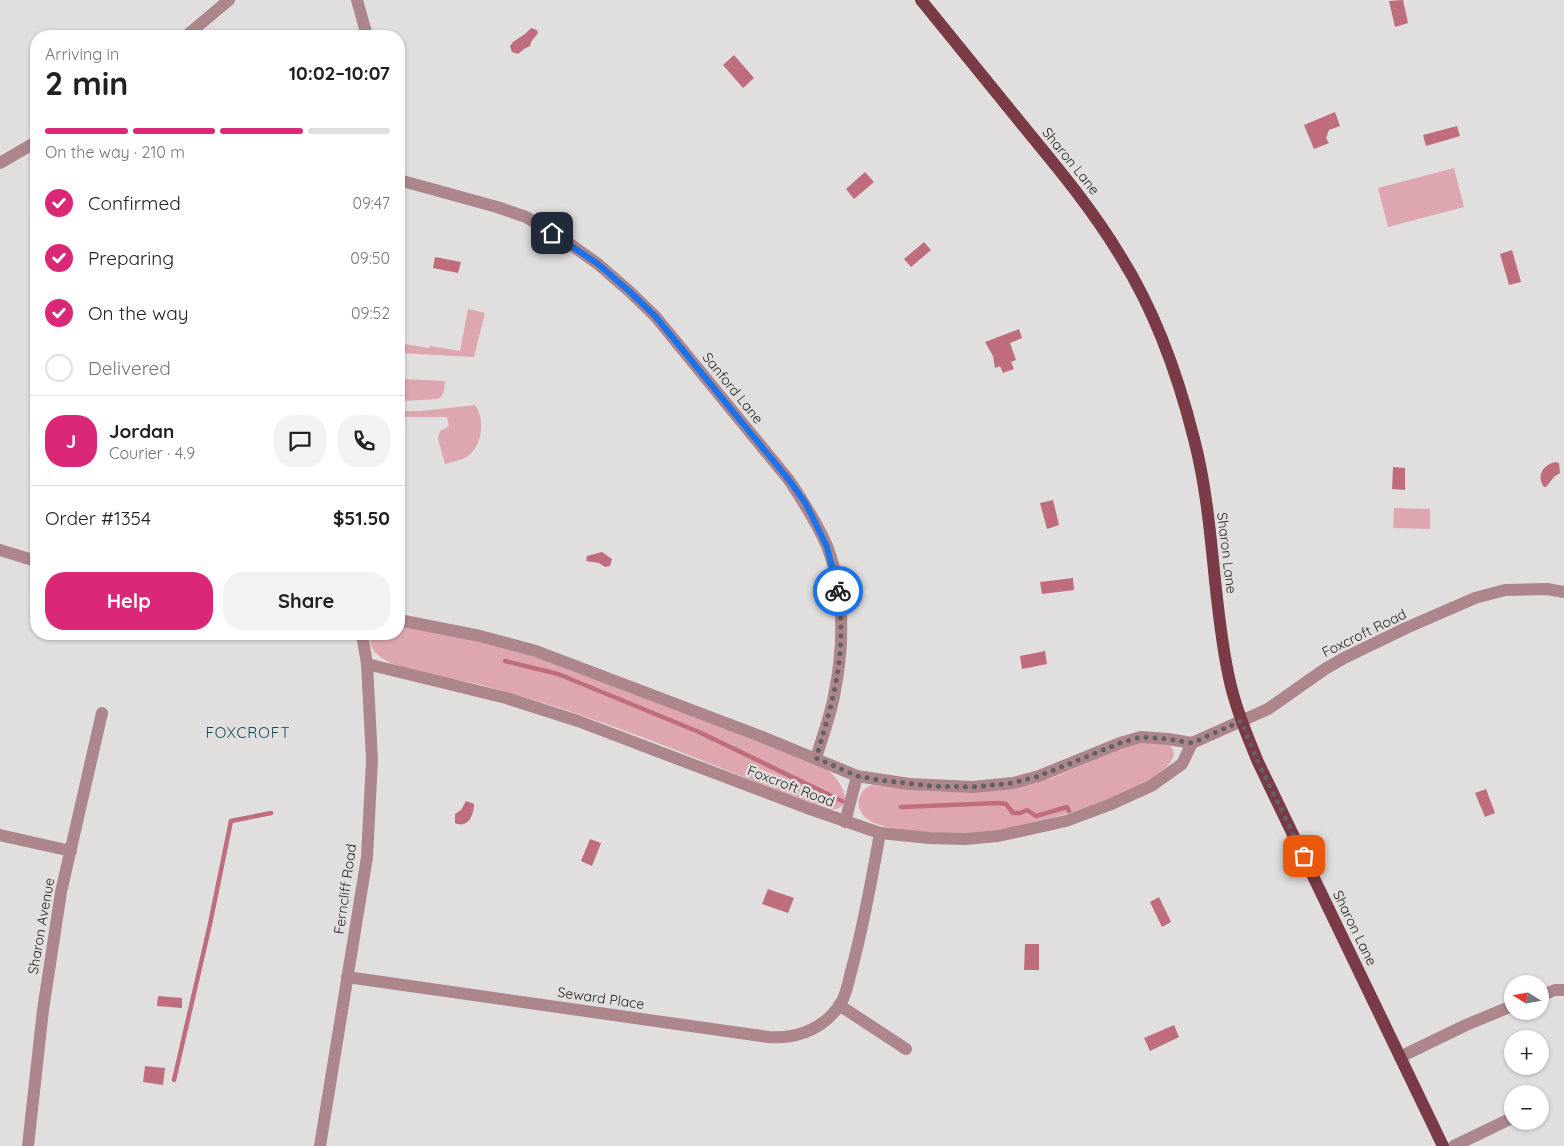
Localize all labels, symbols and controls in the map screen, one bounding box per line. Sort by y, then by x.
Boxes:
text: Arriving in [45,44,119,64]
text: 10:02–10:07 [289,61,390,85]
text: 2 min [45,63,128,103]
street label: Sharon Lane [1038,124,1104,198]
text: On the way · 210 m [45,142,185,162]
icon: check [45,189,73,217]
text: Confirmed [88,191,181,215]
text: 09:47 [352,193,390,213]
pin [531,212,573,254]
icon: home [538,219,566,247]
icon: check [45,244,73,272]
text: Preparing [88,246,174,270]
text: 09:50 [350,248,390,268]
icon: check [45,299,73,327]
text: On the way [88,301,189,325]
text: 09:52 [351,303,390,323]
street label: Sanford Lane [699,349,767,427]
text: Delivered [88,356,171,380]
button: chat [274,415,326,467]
button: phone [338,415,390,467]
text: Jordan [109,419,174,443]
text: J [66,429,76,453]
text: Courier · 4.9 [109,443,195,463]
text: Order #1354 [45,506,151,530]
text: $51.50 [333,506,390,530]
street label: Sharon Lane [1213,511,1241,595]
courier [813,566,863,616]
button: Help [45,572,213,630]
button: Share [223,572,390,630]
icon: bike [824,577,852,605]
street label: Foxcroft Road [1319,605,1409,661]
district label: FOXCROFT [205,723,291,742]
street label: Foxcroft Road [745,761,837,811]
pin [1283,835,1325,877]
icon: bag [1290,842,1318,870]
street label: Ferncliff Road [330,843,360,935]
street label: Sharon Avenue [24,876,58,976]
street label: Sharon Lane [1329,887,1381,969]
north arrow [1504,975,1549,1020]
map controls [1504,975,1549,1130]
street label: Seward Place [556,983,646,1013]
button: + [1504,1030,1549,1075]
button: − [1504,1085,1549,1130]

